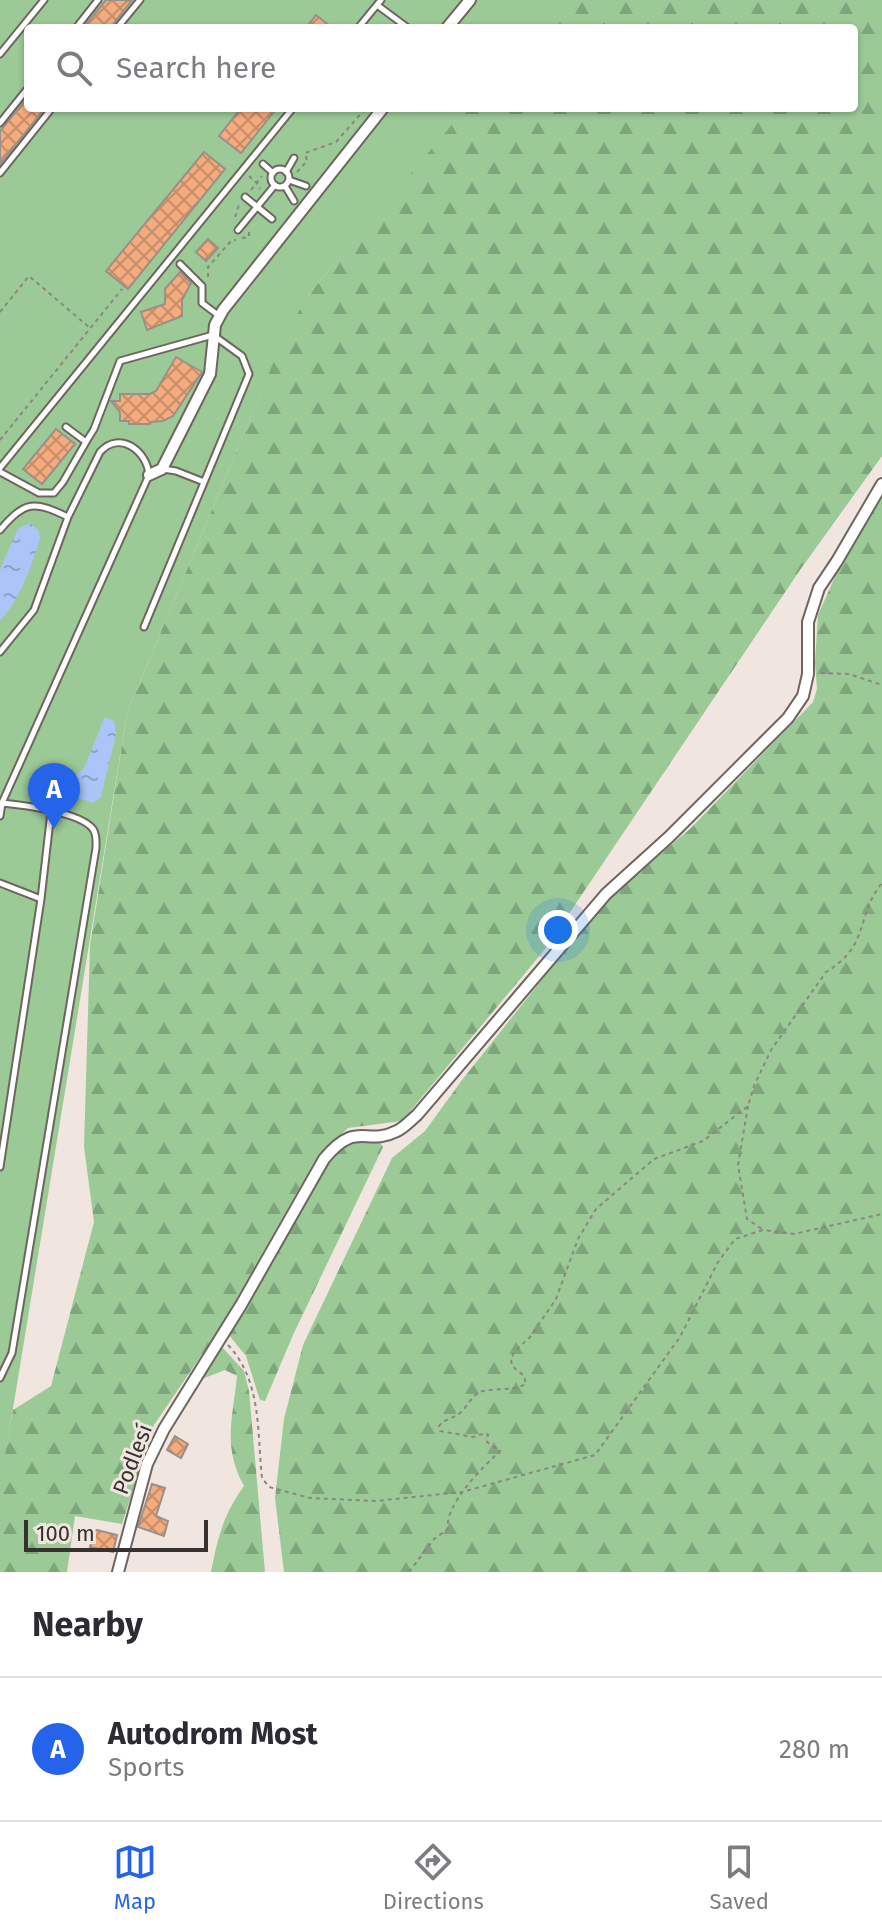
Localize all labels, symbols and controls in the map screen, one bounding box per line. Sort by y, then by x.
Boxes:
search box [24,24,858,112]
icon: search [52,46,96,90]
text: Search here [116,50,276,86]
pin: A [28,763,80,829]
your location [538,910,578,950]
street label: Podlesí [107,1420,158,1498]
scale bar [24,1516,208,1552]
text: 100 m [36,1520,95,1547]
text: Nearby [32,1604,143,1645]
text: Autodrom Most [108,1716,318,1752]
text: A [50,1734,66,1765]
text: 280 m [779,1734,850,1765]
text: Sports [108,1752,184,1783]
tab: Map [113,1840,157,1915]
tab: Directions [383,1840,484,1915]
tab: Saved [710,1840,769,1915]

